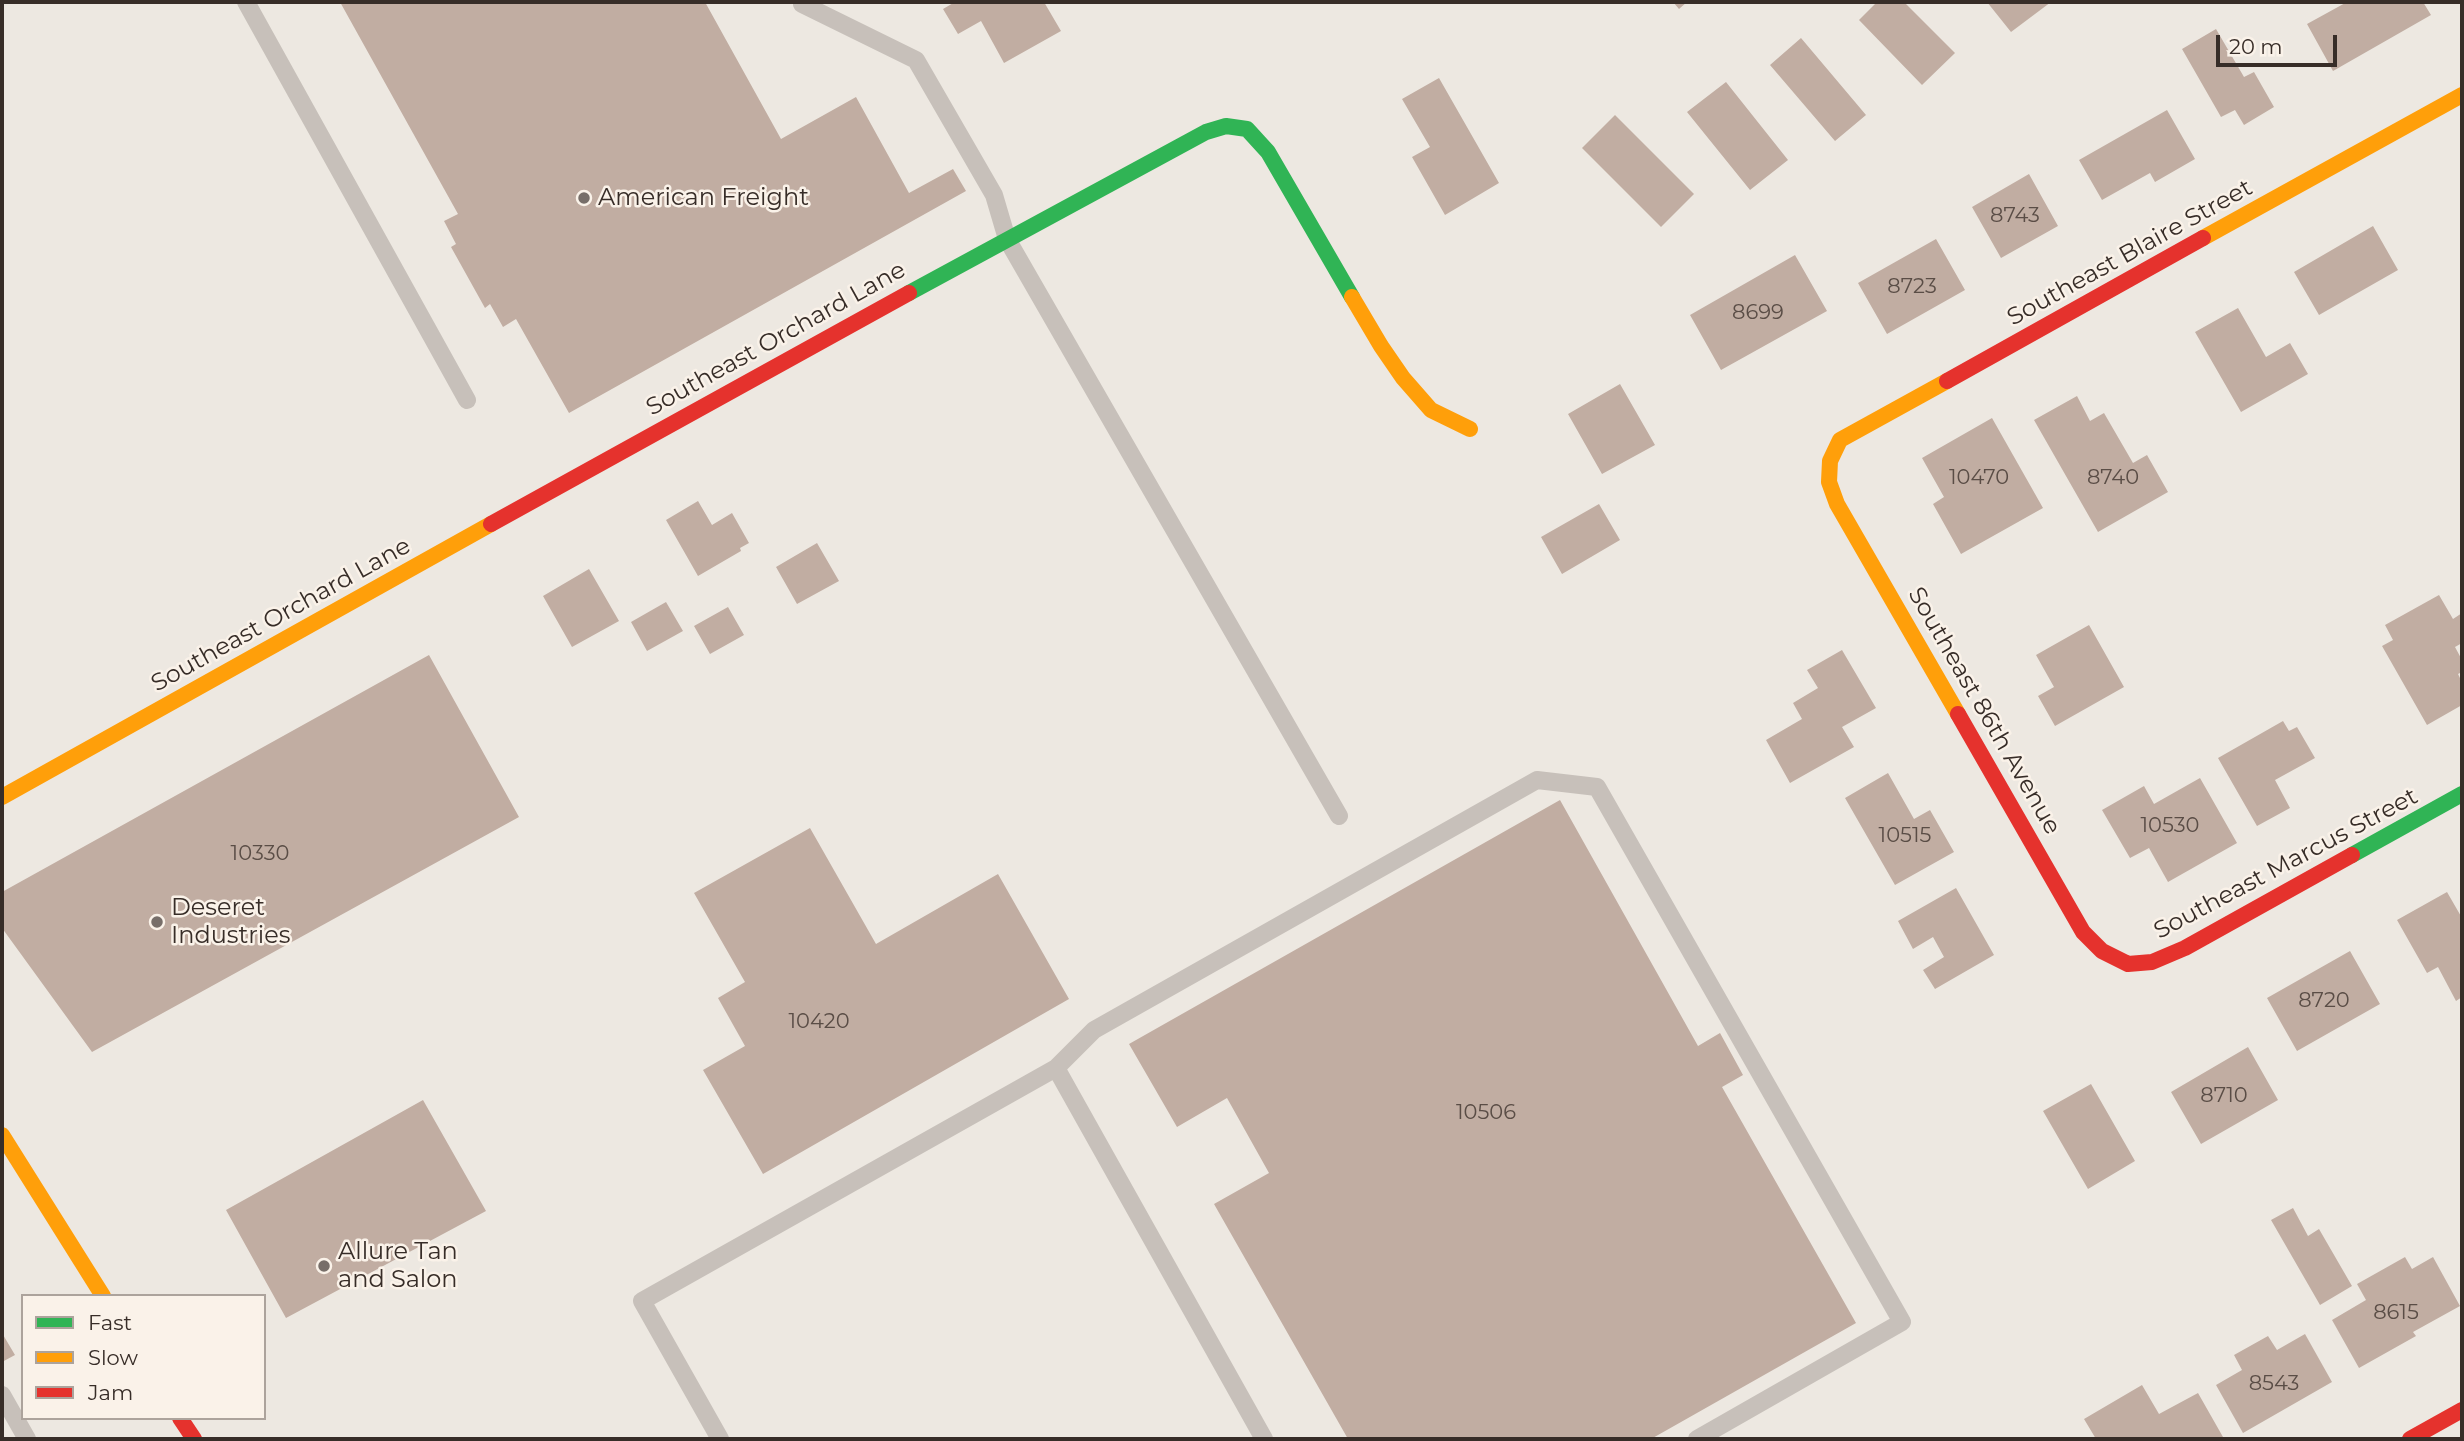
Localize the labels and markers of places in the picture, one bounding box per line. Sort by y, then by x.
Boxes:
place label: American Freight [598,184,809,212]
marker: American Freight [576,190,592,206]
place label: Deseret Industries [171,894,290,950]
marker: Deseret Industries [149,914,165,930]
place label: Allure Tan and Salon [338,1238,458,1294]
marker: Allure Tan and Salon [316,1258,332,1274]

